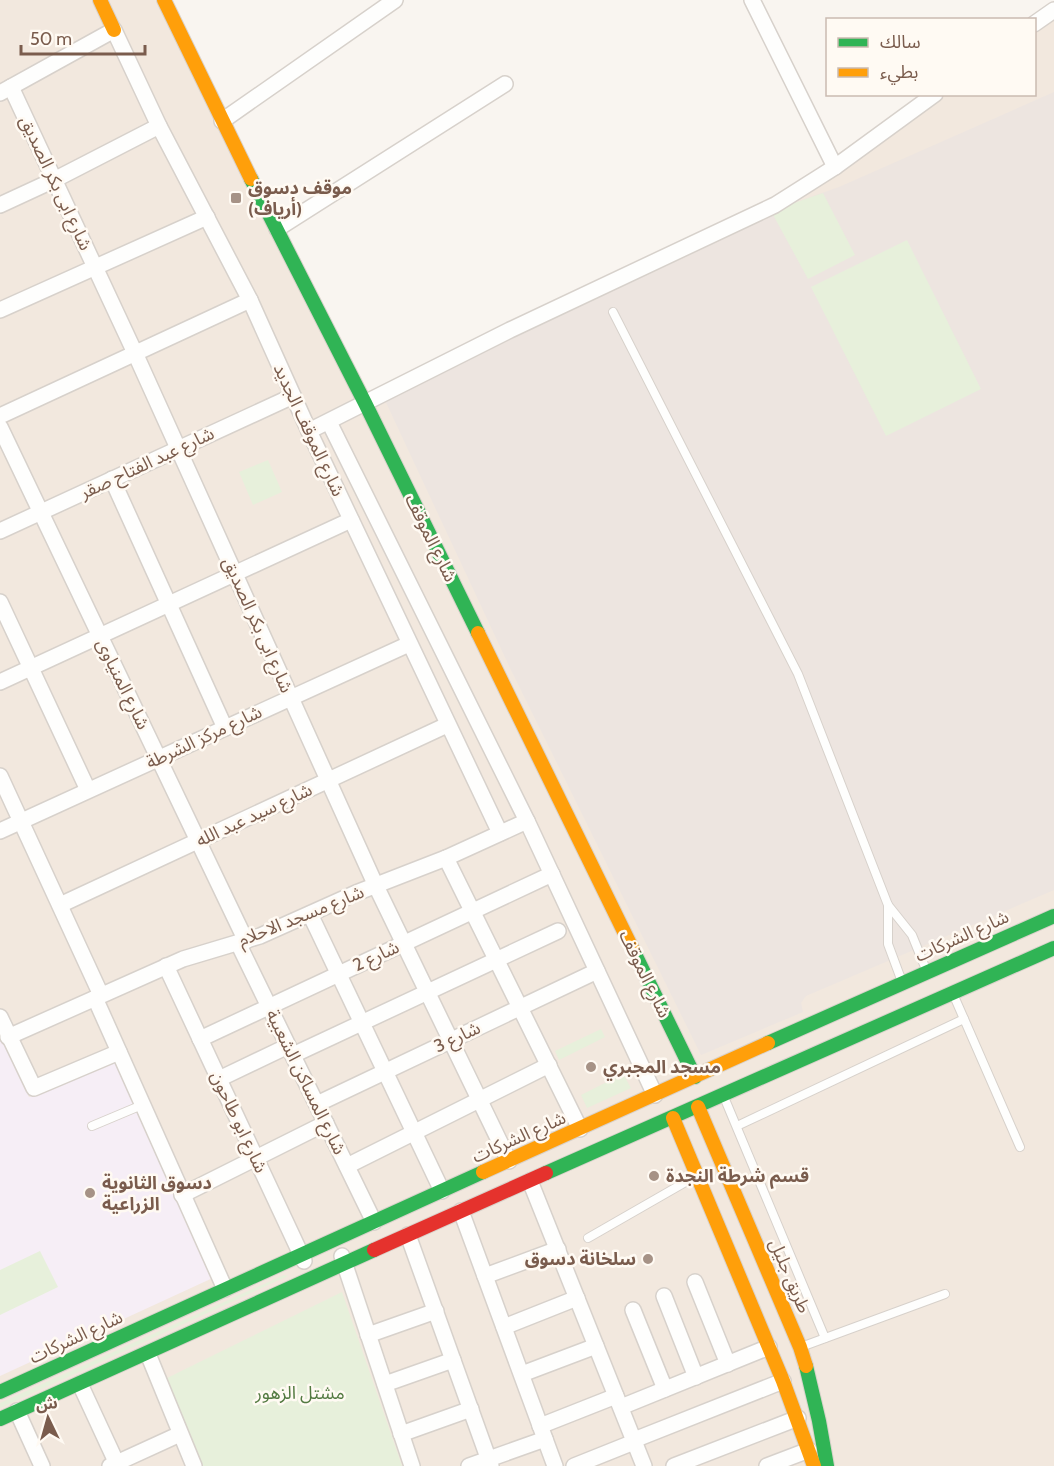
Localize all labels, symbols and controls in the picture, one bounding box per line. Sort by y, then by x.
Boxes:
scale bar [21,18,146,56]
legend [826,18,1036,96]
text: 50 m [30,28,72,50]
text: سالك [880,31,921,53]
text: بطيء [880,61,918,85]
street label: شارع ابى بكر الصديق [12,112,97,255]
place label: موقف دسوق (أرياف) [248,177,352,220]
marker: موقف دسوق (أرياف) [229,191,243,205]
street label: شارع الموقف الجديد [266,360,349,501]
street label: شارع عبد الفتاح صقر [75,422,219,507]
street label: شارع الموقف [398,491,462,587]
street label: شارع ابى بكر الصديق [215,554,298,698]
street label: شارع المنياوى [89,635,154,734]
street label: شارع مركز الشرطة [143,701,267,776]
street label: شارع سيد عبد الله [192,778,317,854]
street label: شارع مسجد الاحلام [235,881,368,954]
street label: شارع الشركات [912,906,1014,969]
street label: شارع الموقف [612,927,676,1023]
street label: شارع 2 [349,936,404,979]
street label: شارع المساكن الشعبية [259,1006,351,1160]
street label: شارع 3 [430,1017,485,1060]
place label: مسجد المجبري [603,1056,721,1081]
marker: مسجد المجبري [584,1060,598,1074]
street label: شارع ابو طاحون [203,1068,272,1178]
street label: شارع الشركات [469,1107,571,1170]
place label: قسم شرطة النجدة [666,1165,809,1189]
marker: قسم شرطة النجدة [647,1169,661,1183]
place label: دسوق الثانوية الزراعية [102,1172,212,1215]
marker: دسوق الثانوية الزراعية [83,1186,97,1200]
street label: طريق جليل [765,1236,815,1316]
place label: سلخانة دسوق [525,1248,636,1270]
marker: سلخانة دسوق [641,1252,655,1266]
street label: شارع الشركات [26,1306,127,1371]
park label: مشتل الزهور [254,1382,345,1404]
north arrow [18,1388,78,1448]
text: ش [35,1393,59,1414]

